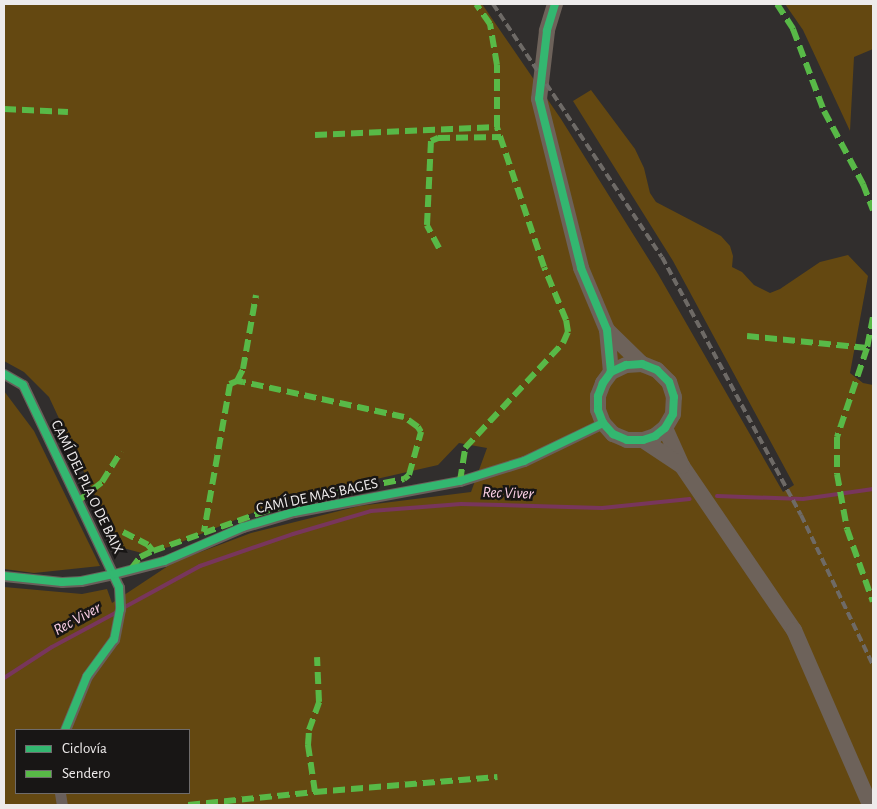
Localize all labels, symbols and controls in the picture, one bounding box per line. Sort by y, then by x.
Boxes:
street label: CAMÍ DEL PLA O DE BAIX [47,417,127,557]
street label: CAMÍ DE MAS BAGES [254,474,380,518]
water label: Rec Viver [482,483,534,503]
water label: Rec Viver [50,598,104,640]
legend [15,729,190,794]
text: Ciclovía [62,741,107,756]
text: Sendero [62,766,110,781]

